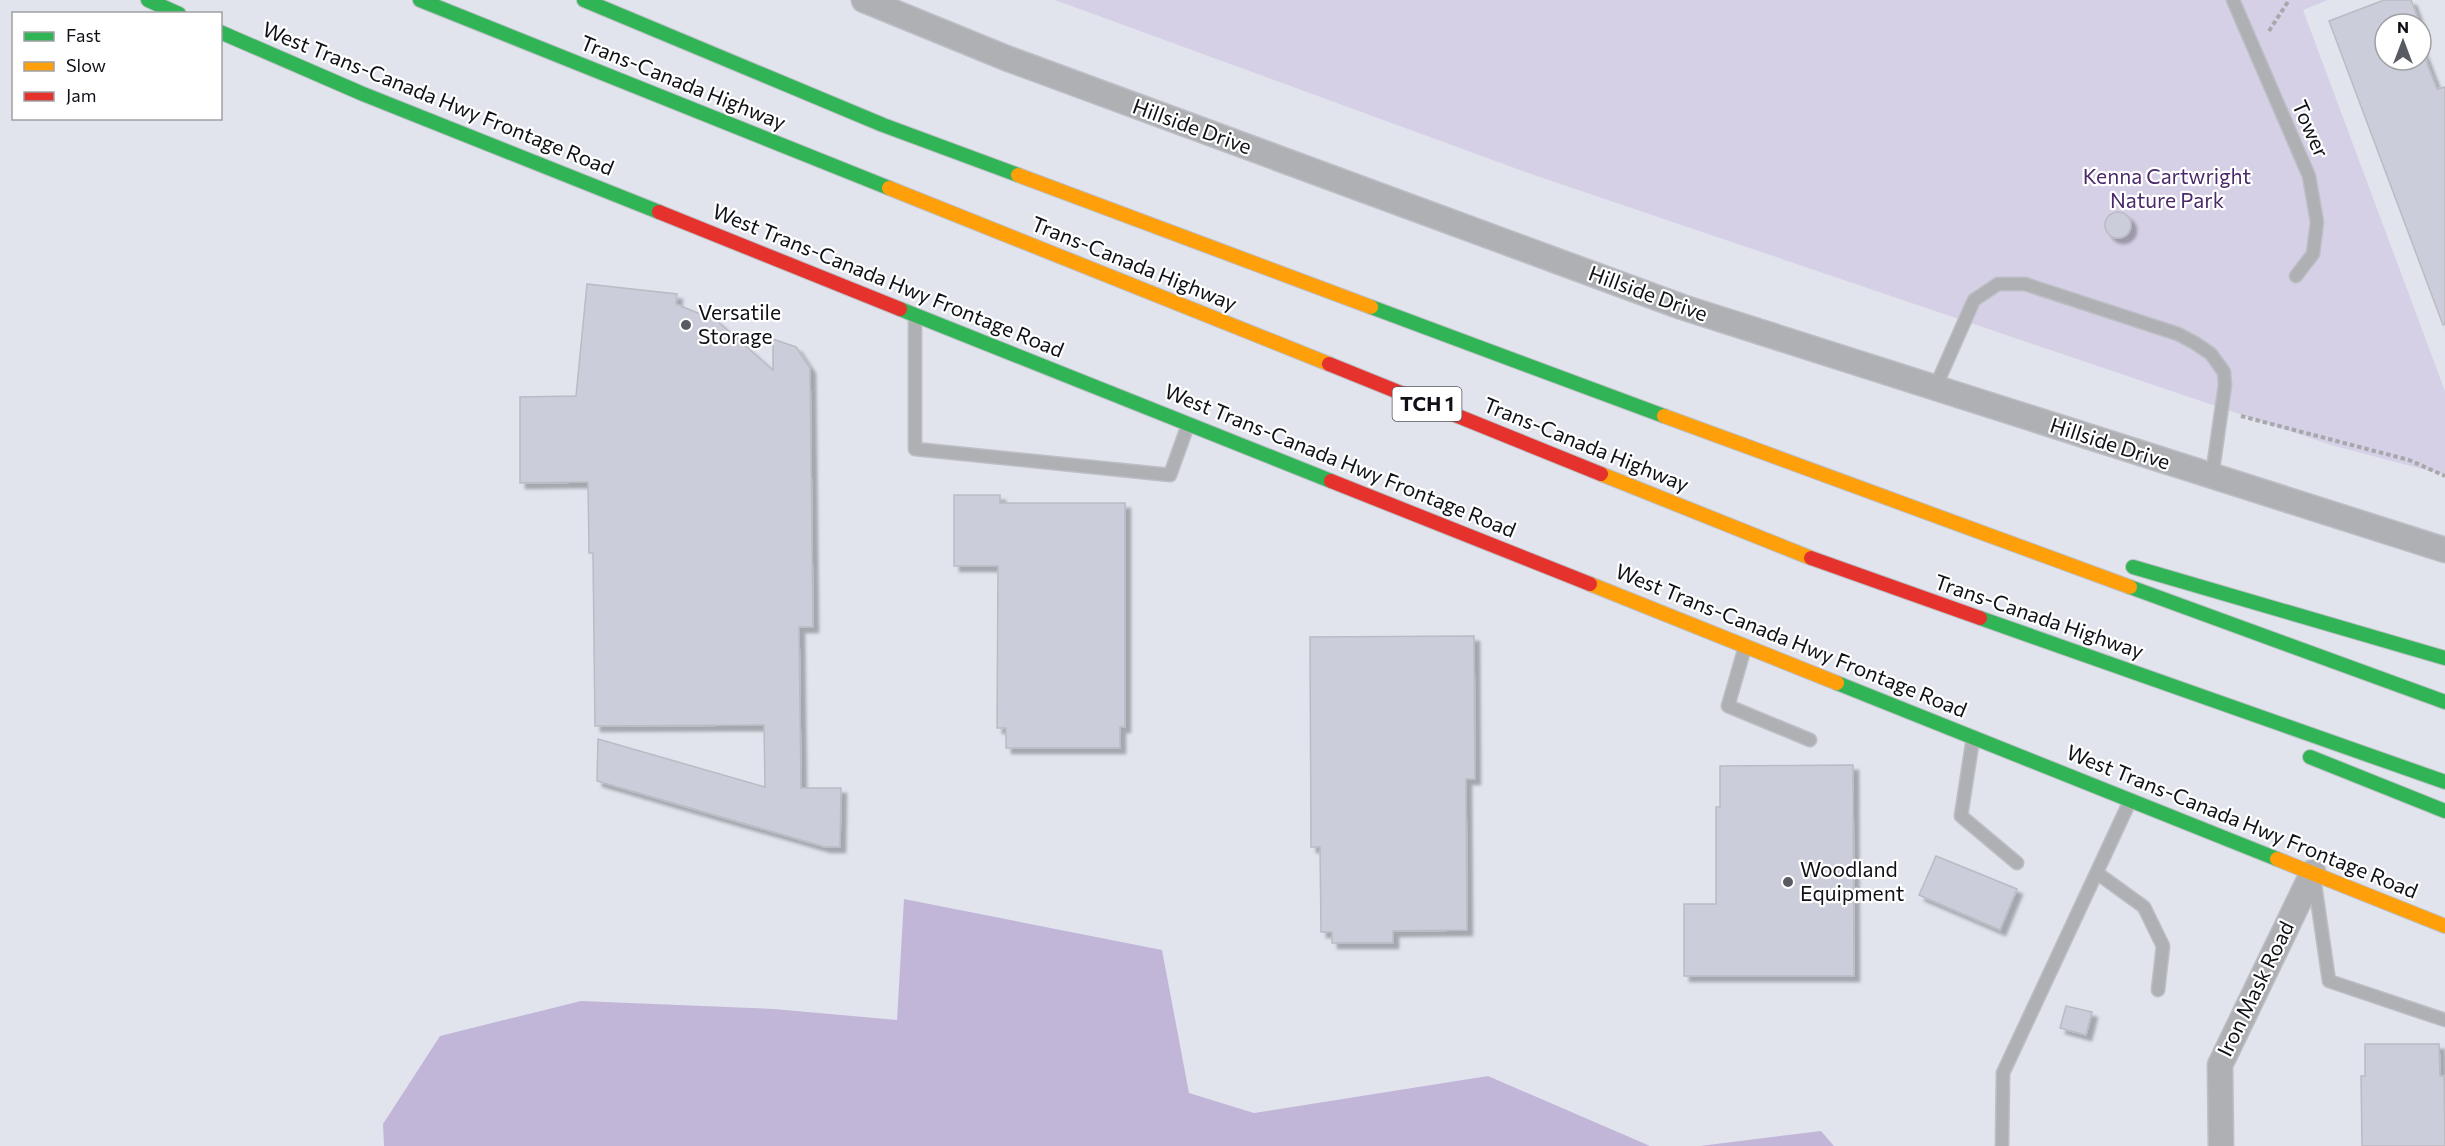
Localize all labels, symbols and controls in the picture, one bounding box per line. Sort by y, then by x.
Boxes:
legend [12,12,222,120]
north arrow [2373,12,2433,72]
street label: West Trans-Canada Hwy Frontage Road [259,15,618,180]
text: N [2397,17,2409,36]
text: Fast [66,24,101,46]
street label: Trans-Canada Highway [577,29,790,134]
text: Slow [66,54,106,76]
text: Jam [66,84,96,106]
street label: Hillside Drive [1130,93,1255,159]
street label: Tower [2288,96,2335,161]
park label: Kenna Cartwright Nature Park [2083,163,2251,212]
street label: West Trans-Canada Hwy Frontage Road [709,197,1068,362]
street label: Trans-Canada Highway [1028,210,1241,315]
street label: Hillside Drive [1586,260,1711,326]
place label: Versatile Storage [698,299,781,348]
marker: Versatile Storage [679,318,693,332]
street label: West Trans-Canada Hwy Frontage Road [1161,377,1520,542]
road number: TCH 1 [1392,387,1462,421]
street label: Trans-Canada Highway [1480,391,1693,496]
street label: Hillside Drive [2047,411,2174,474]
street label: West Trans-Canada Hwy Frontage Road [1612,557,1971,722]
street label: Trans-Canada Highway [1932,568,2147,663]
street label: West Trans-Canada Hwy Frontage Road [2063,738,2422,903]
place label: Woodland Equipment [1800,856,1904,905]
marker: Woodland Equipment [1781,875,1795,889]
street label: Iron Mask Road [2211,917,2298,1060]

